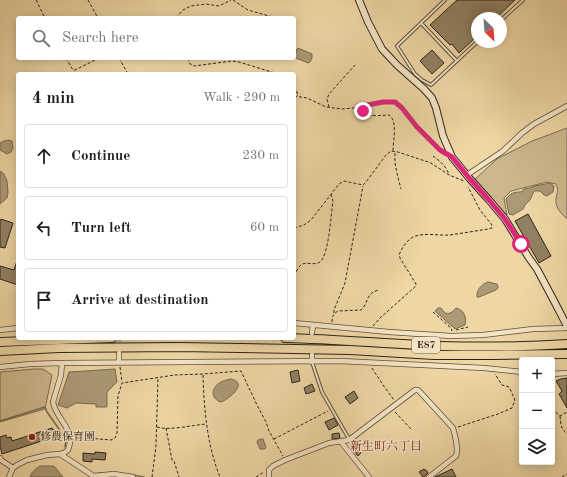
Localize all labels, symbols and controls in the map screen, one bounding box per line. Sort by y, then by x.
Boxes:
north arrow [471,12,507,48]
search box [16,16,296,60]
icon: search [30,27,52,49]
text: Search here [62,31,139,46]
text: 4 min [32,90,75,107]
text: Walk · 290 m [203,91,280,104]
route end [354,102,372,120]
icon: ahead [33,145,55,167]
text: Continue [71,149,130,164]
text: 230 m [242,149,279,162]
icon: left [33,217,55,239]
text: Turn left [71,221,131,236]
text: 60 m [250,221,279,234]
route start [512,235,530,253]
icon: arrive [33,289,55,311]
text: Arrive at destination [71,293,209,308]
road number: E87 [412,337,440,353]
map controls [519,357,555,465]
button: + [519,357,555,393]
button: − [519,393,555,429]
button: layers [519,429,555,465]
place label: 修農保育園 [40,430,95,443]
marker: 修農保育園 [27,432,37,442]
district label: 新生町六丁目 [350,439,422,453]

